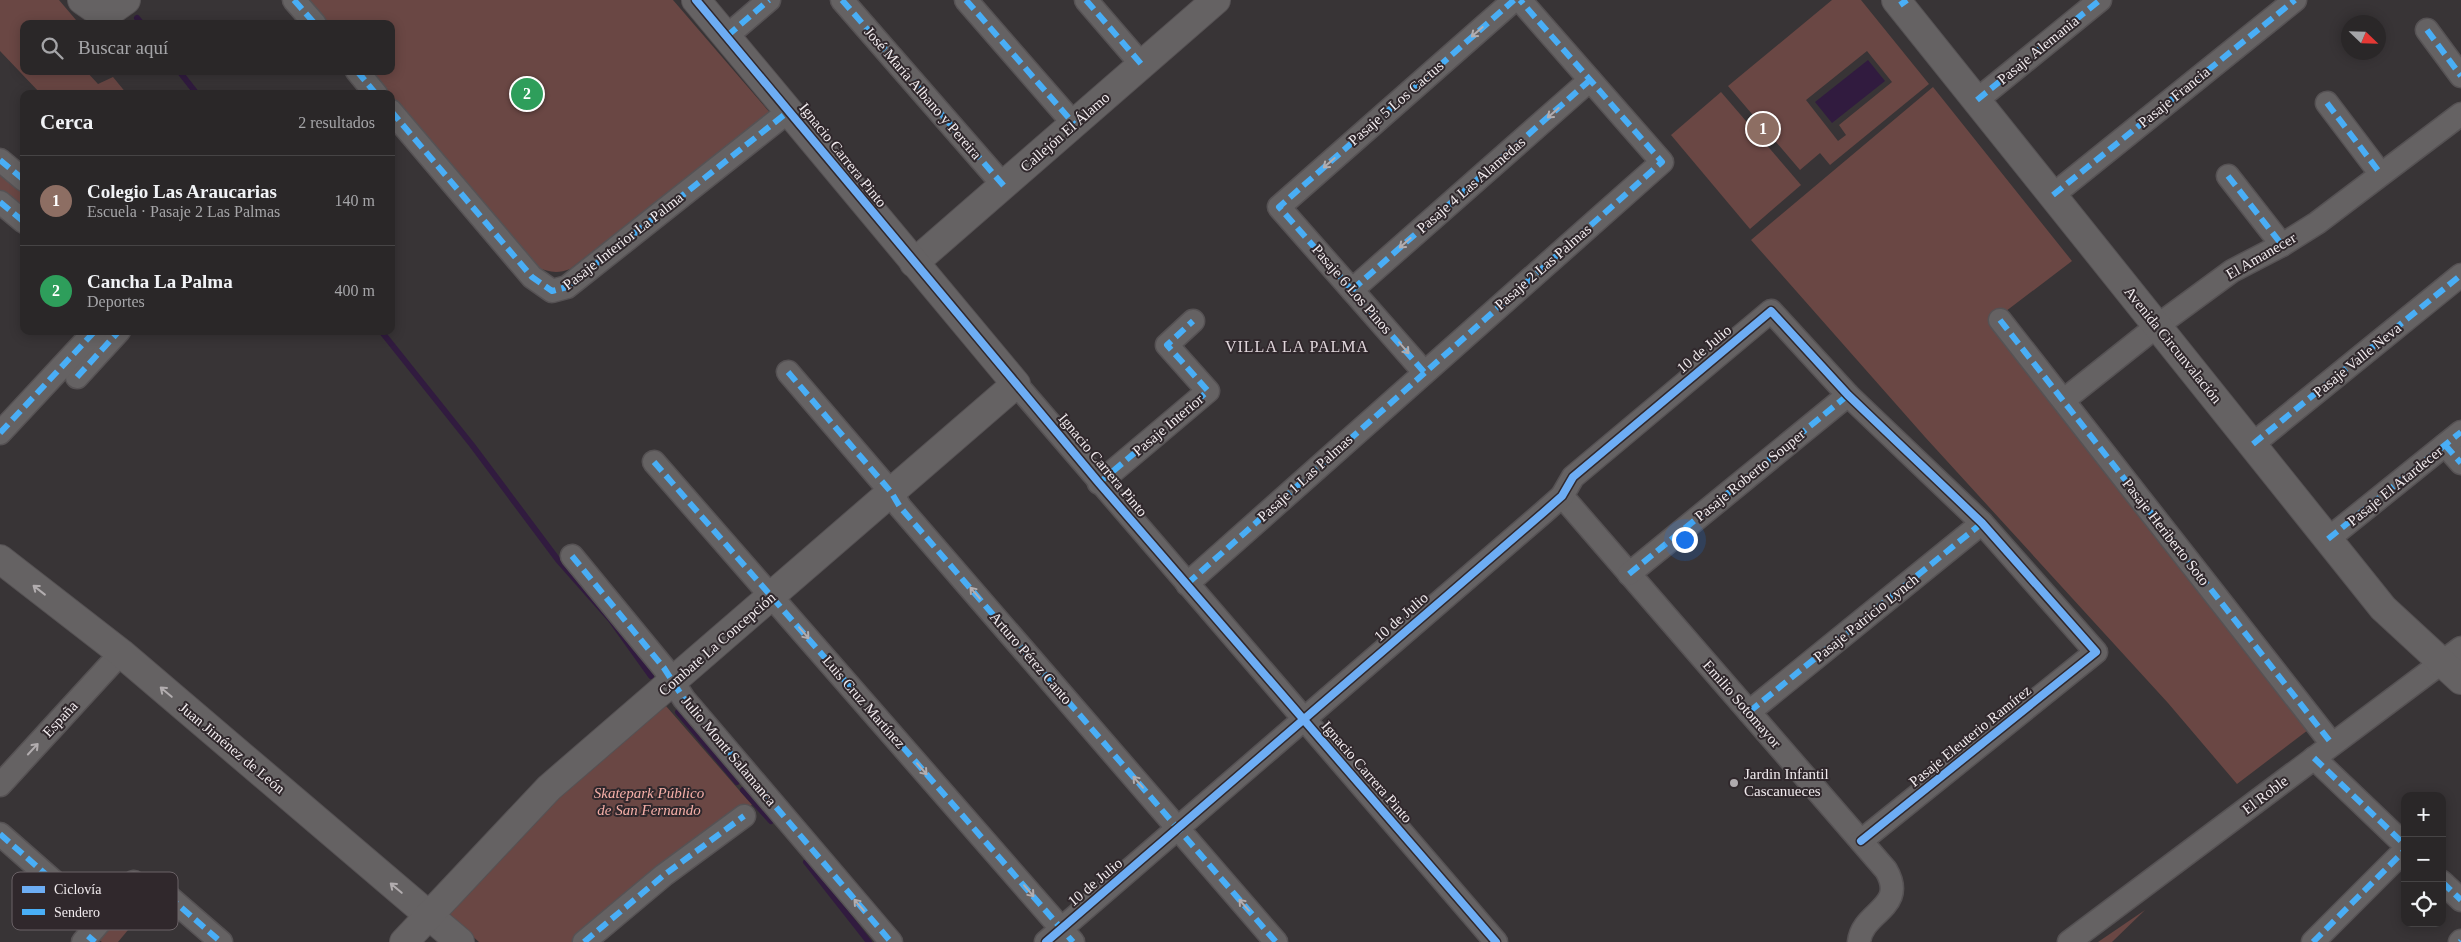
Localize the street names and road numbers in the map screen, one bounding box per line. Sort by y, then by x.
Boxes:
street label: Pasaje Alemania [1994,12,2082,88]
street label: José María Albano y Pereira [861,24,985,163]
street label: Pasaje 5 Los Cactus [1345,57,1447,149]
street label: Pasaje Francia [2135,63,2213,131]
street label: Callejón El Álamo [1017,89,1113,175]
street label: Ignacio Carrera Pinto [796,100,890,210]
street label: Pasaje 4 Las Alamedas [1414,134,1528,236]
street label: Pasaje Interior La Palma [560,189,686,293]
street label: Pasaje 2 Las Palmas [1492,221,1594,313]
street label: El Amanecer [2223,230,2299,282]
street label: Pasaje 6 Los Pinos [1309,241,1395,337]
street label: Avenida Circunvalación [2121,284,2225,407]
street label: Pasaje Valle Neva [2310,320,2404,400]
street label: 10 de Julio [1674,322,1734,376]
street label: Pasaje Interior [1130,391,1206,459]
street label: Ignacio Carrera Pinto [1055,410,1151,520]
street label: Pasaje Roberto Souper [1692,426,1808,524]
street label: Pasaje 1 Las Palmas [1254,431,1356,525]
street label: Pasaje El Atardecer [2344,443,2446,529]
street label: Pasaje Heriberto Soto [2119,476,2213,588]
street label: Pasaje Patricio Lynch [1810,571,1922,665]
street label: Combate La Concepción [655,589,779,699]
street label: 10 de Julio [1371,589,1431,645]
street label: Arturo Pérez Canto [987,609,1075,707]
street label: Luis Cruz Martínez [819,652,909,752]
street label: Emilio Sotomayor [1700,657,1784,751]
street label: Pasaje Eleuterio Ramírez [1906,682,2034,790]
street label: Julio Montt Salamanca [678,693,780,809]
street label: España [39,697,81,740]
street label: Juan Jiménez de León [176,699,288,797]
street label: Ignacio Carrera Pinto [1319,718,1415,826]
street label: El Roble [2239,772,2291,817]
street label: 10 de Julio [1065,855,1125,909]

